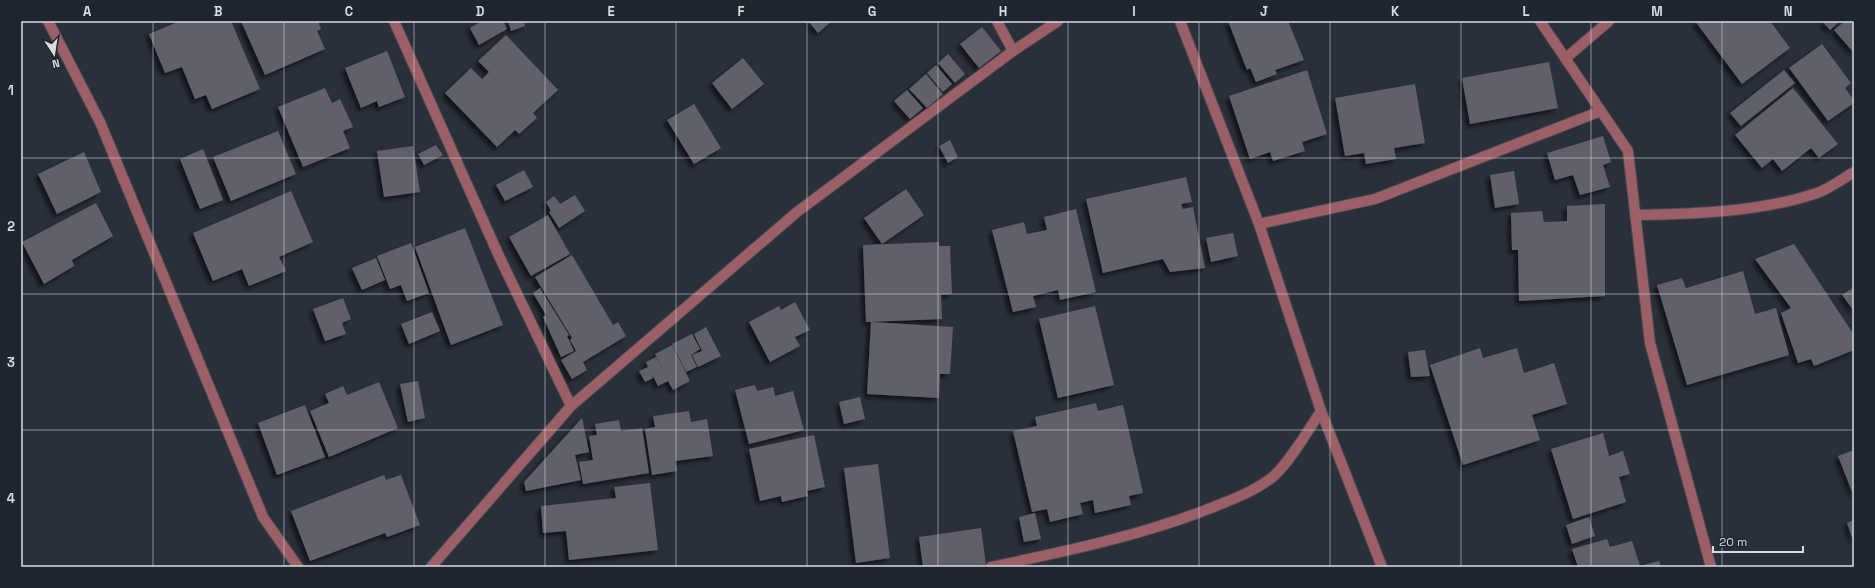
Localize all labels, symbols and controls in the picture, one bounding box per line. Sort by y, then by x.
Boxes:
text: A [83,3,92,20]
text: B [214,3,223,20]
text: C [345,3,353,20]
text: D [476,3,485,20]
text: E [607,3,615,20]
text: F [738,3,745,20]
text: G [868,3,876,20]
text: H [999,3,1007,20]
text: I [1132,3,1136,20]
text: J [1260,3,1268,20]
text: K [1391,3,1400,20]
text: L [1522,3,1530,20]
text: M [1651,3,1663,20]
text: N [1784,3,1792,20]
north arrow [34,34,74,74]
text: N [51,56,61,71]
text: 1 [8,82,14,99]
text: 2 [7,218,15,235]
text: 3 [7,354,15,371]
text: 4 [7,490,15,507]
scale bar [1713,528,1803,554]
text: 20 m [1719,534,1747,550]

